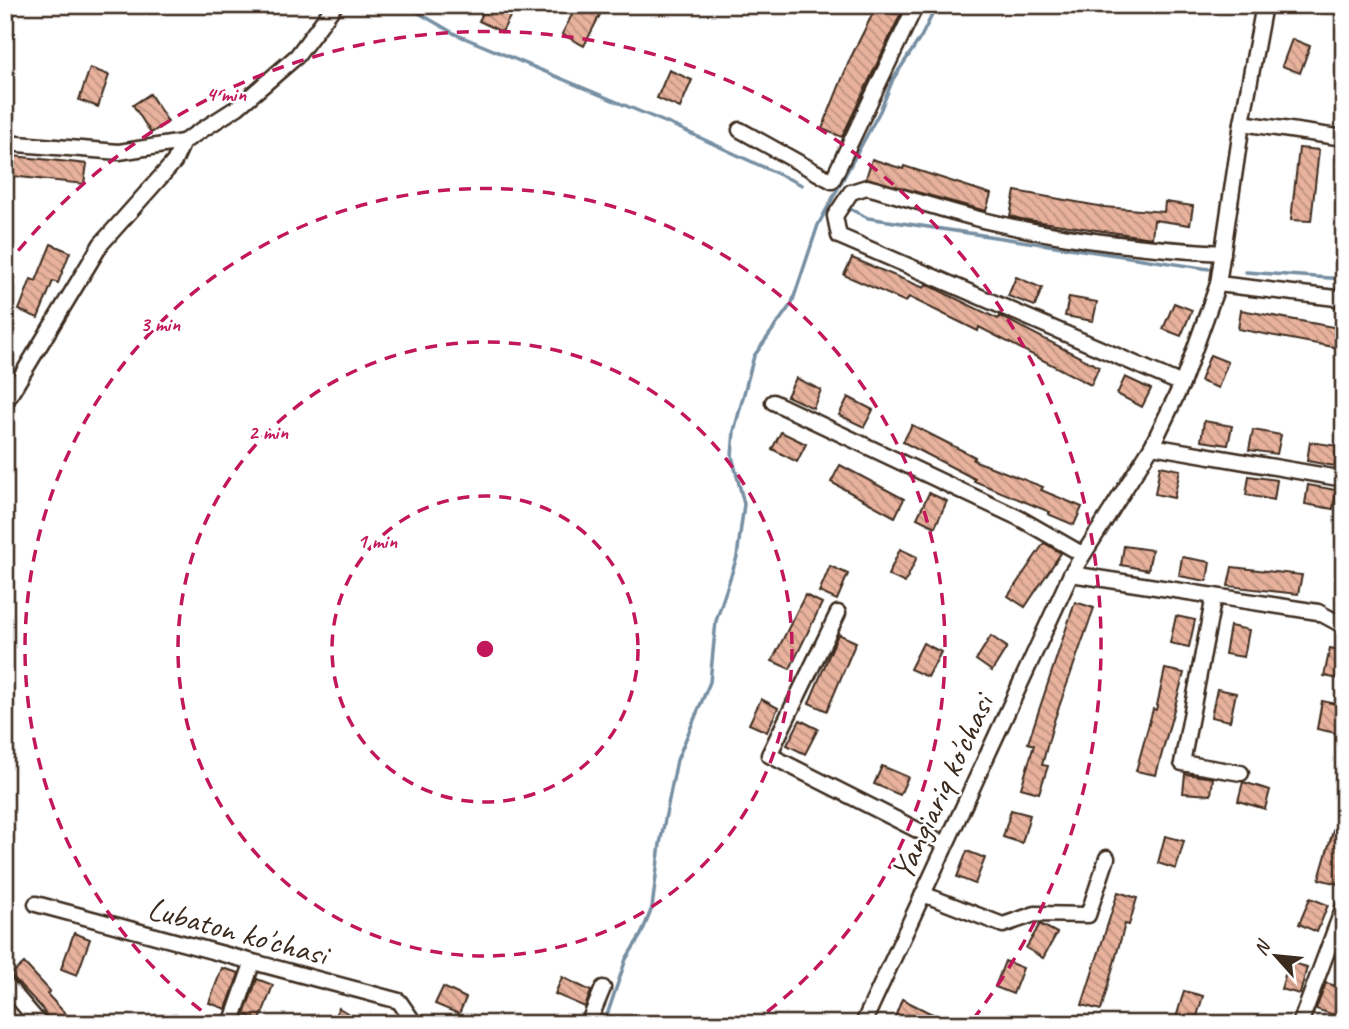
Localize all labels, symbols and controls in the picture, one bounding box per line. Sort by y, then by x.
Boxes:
text: 4 min [206,81,246,107]
text: 3 min [140,311,180,337]
text: 2 min [248,419,288,445]
text: 1 min [357,528,397,554]
centre of rings [473,637,497,661]
street label: Yangiariq ko'chasi [881,685,1005,887]
street label: Lubaton ko'chasi [143,887,336,976]
north arrow [1240,920,1310,990]
text: N [1248,935,1277,959]

